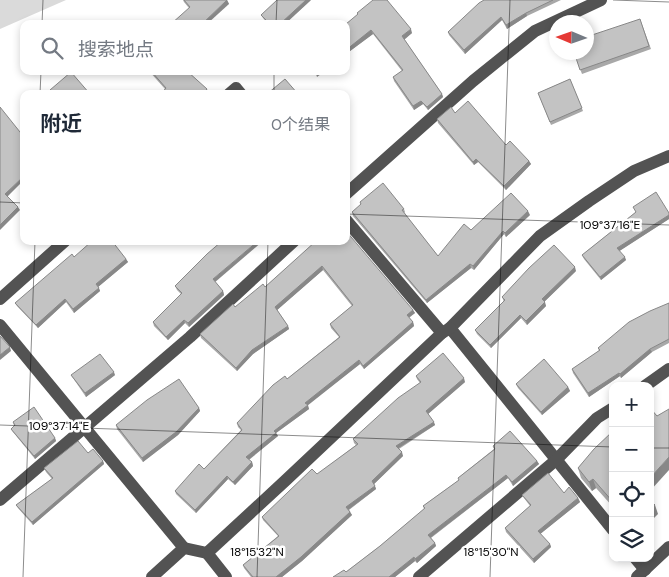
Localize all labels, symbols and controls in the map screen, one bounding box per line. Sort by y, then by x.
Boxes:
north arrow [549,15,594,60]
search box [20,20,350,75]
icon: search [38,34,66,62]
text: 搜索地点 [78,37,154,62]
text: 附近 [40,110,82,138]
text: 0个结果 [271,114,330,135]
text: 109°37'16"E [580,217,641,233]
map controls [609,382,654,562]
button: + [609,382,654,427]
text: 109°37'14"E [29,418,89,434]
button: − [609,427,654,472]
button: locate [609,472,654,517]
button: layers [609,517,654,562]
text: 18°15'32"N [230,544,284,560]
text: 18°15'30"N [463,544,519,560]

